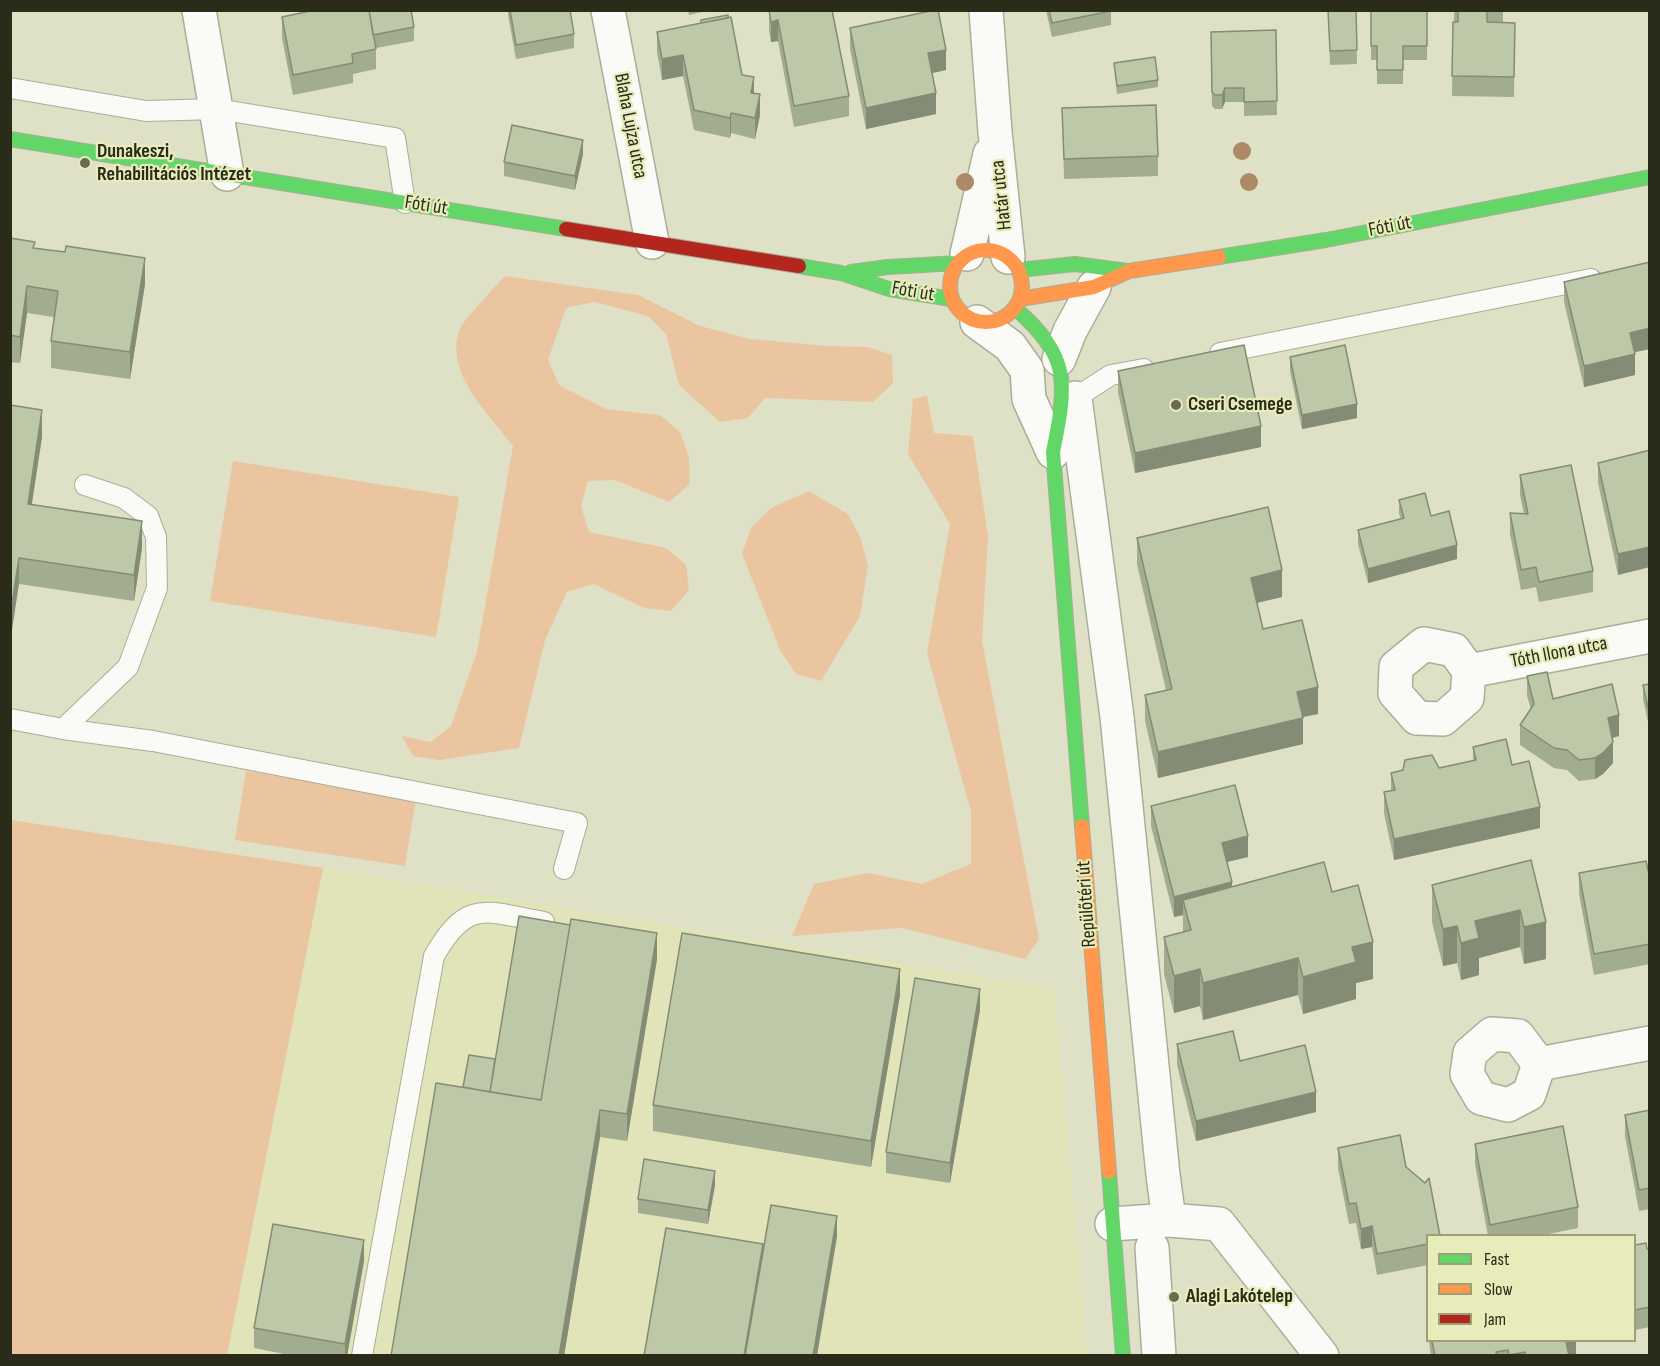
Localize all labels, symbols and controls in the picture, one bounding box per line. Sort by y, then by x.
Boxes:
street label: Blaha Lujza utca [608,71,652,181]
place label: Dunakeszi, Rehabilitációs Intézet [97,140,251,187]
marker: Dunakeszi, Rehabilitációs Intézet [78,156,92,170]
street label: Határ utca [986,159,1018,231]
street label: Fóti út [403,191,449,221]
street label: Fóti út [1367,211,1413,243]
street label: Fóti út [890,276,936,308]
place label: Cseri Csemege [1188,393,1293,417]
marker: Cseri Csemege [1169,398,1183,412]
street label: Tóth Ilona utca [1509,632,1609,674]
street label: Repülőtéri út [1072,860,1102,948]
legend [1426,1234,1636,1342]
text: Fast [1484,1249,1509,1270]
text: Slow [1484,1279,1513,1300]
place label: Alagi Lakótelep [1186,1285,1293,1309]
marker: Alagi Lakótelep [1167,1290,1181,1304]
text: Jam [1484,1309,1506,1330]

